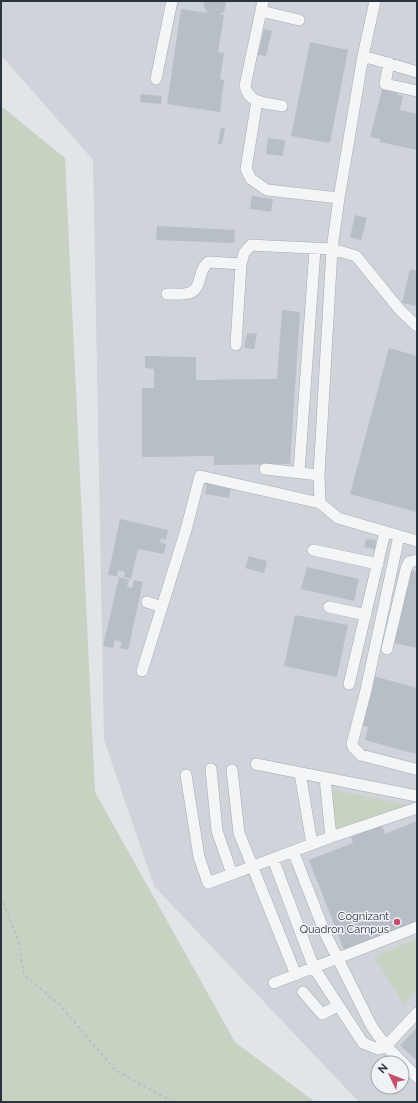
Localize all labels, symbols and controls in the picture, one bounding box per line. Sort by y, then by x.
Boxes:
place label: Cognizant Quadron Campus [300,910,389,936]
marker: Cognizant Quadron Campus [392,917,402,927]
north arrow [370,1055,410,1095]
text: N [375,1061,391,1076]

